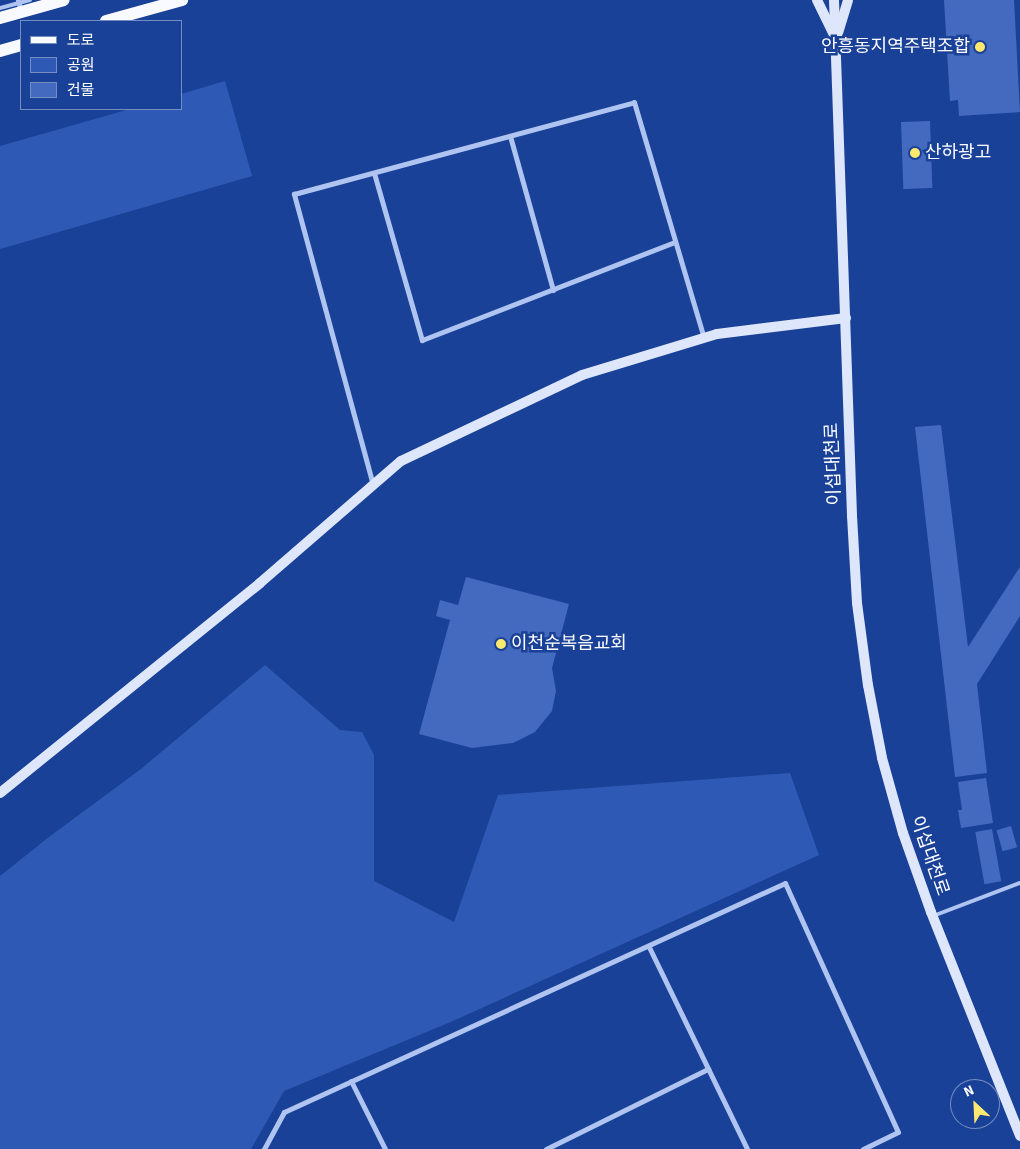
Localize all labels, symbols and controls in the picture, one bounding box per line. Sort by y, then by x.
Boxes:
legend [20,20,182,110]
text: 도로 [67,30,95,51]
place label: 안흥동지역주택조합 [821,36,970,58]
marker: 안흥동지역주택조합 [974,41,986,53]
text: 공원 [67,55,95,76]
text: 건물 [67,80,95,101]
place label: 산하광고 [925,142,991,164]
marker: 산하광고 [909,147,921,159]
street label: 이섭대천로 [822,422,846,506]
place label: 이천순복음교회 [511,633,627,655]
marker: 이천순복음교회 [495,638,507,650]
street label: 이섭대천로 [905,813,953,899]
north arrow [950,1079,1000,1129]
text: N [961,1080,978,1102]

